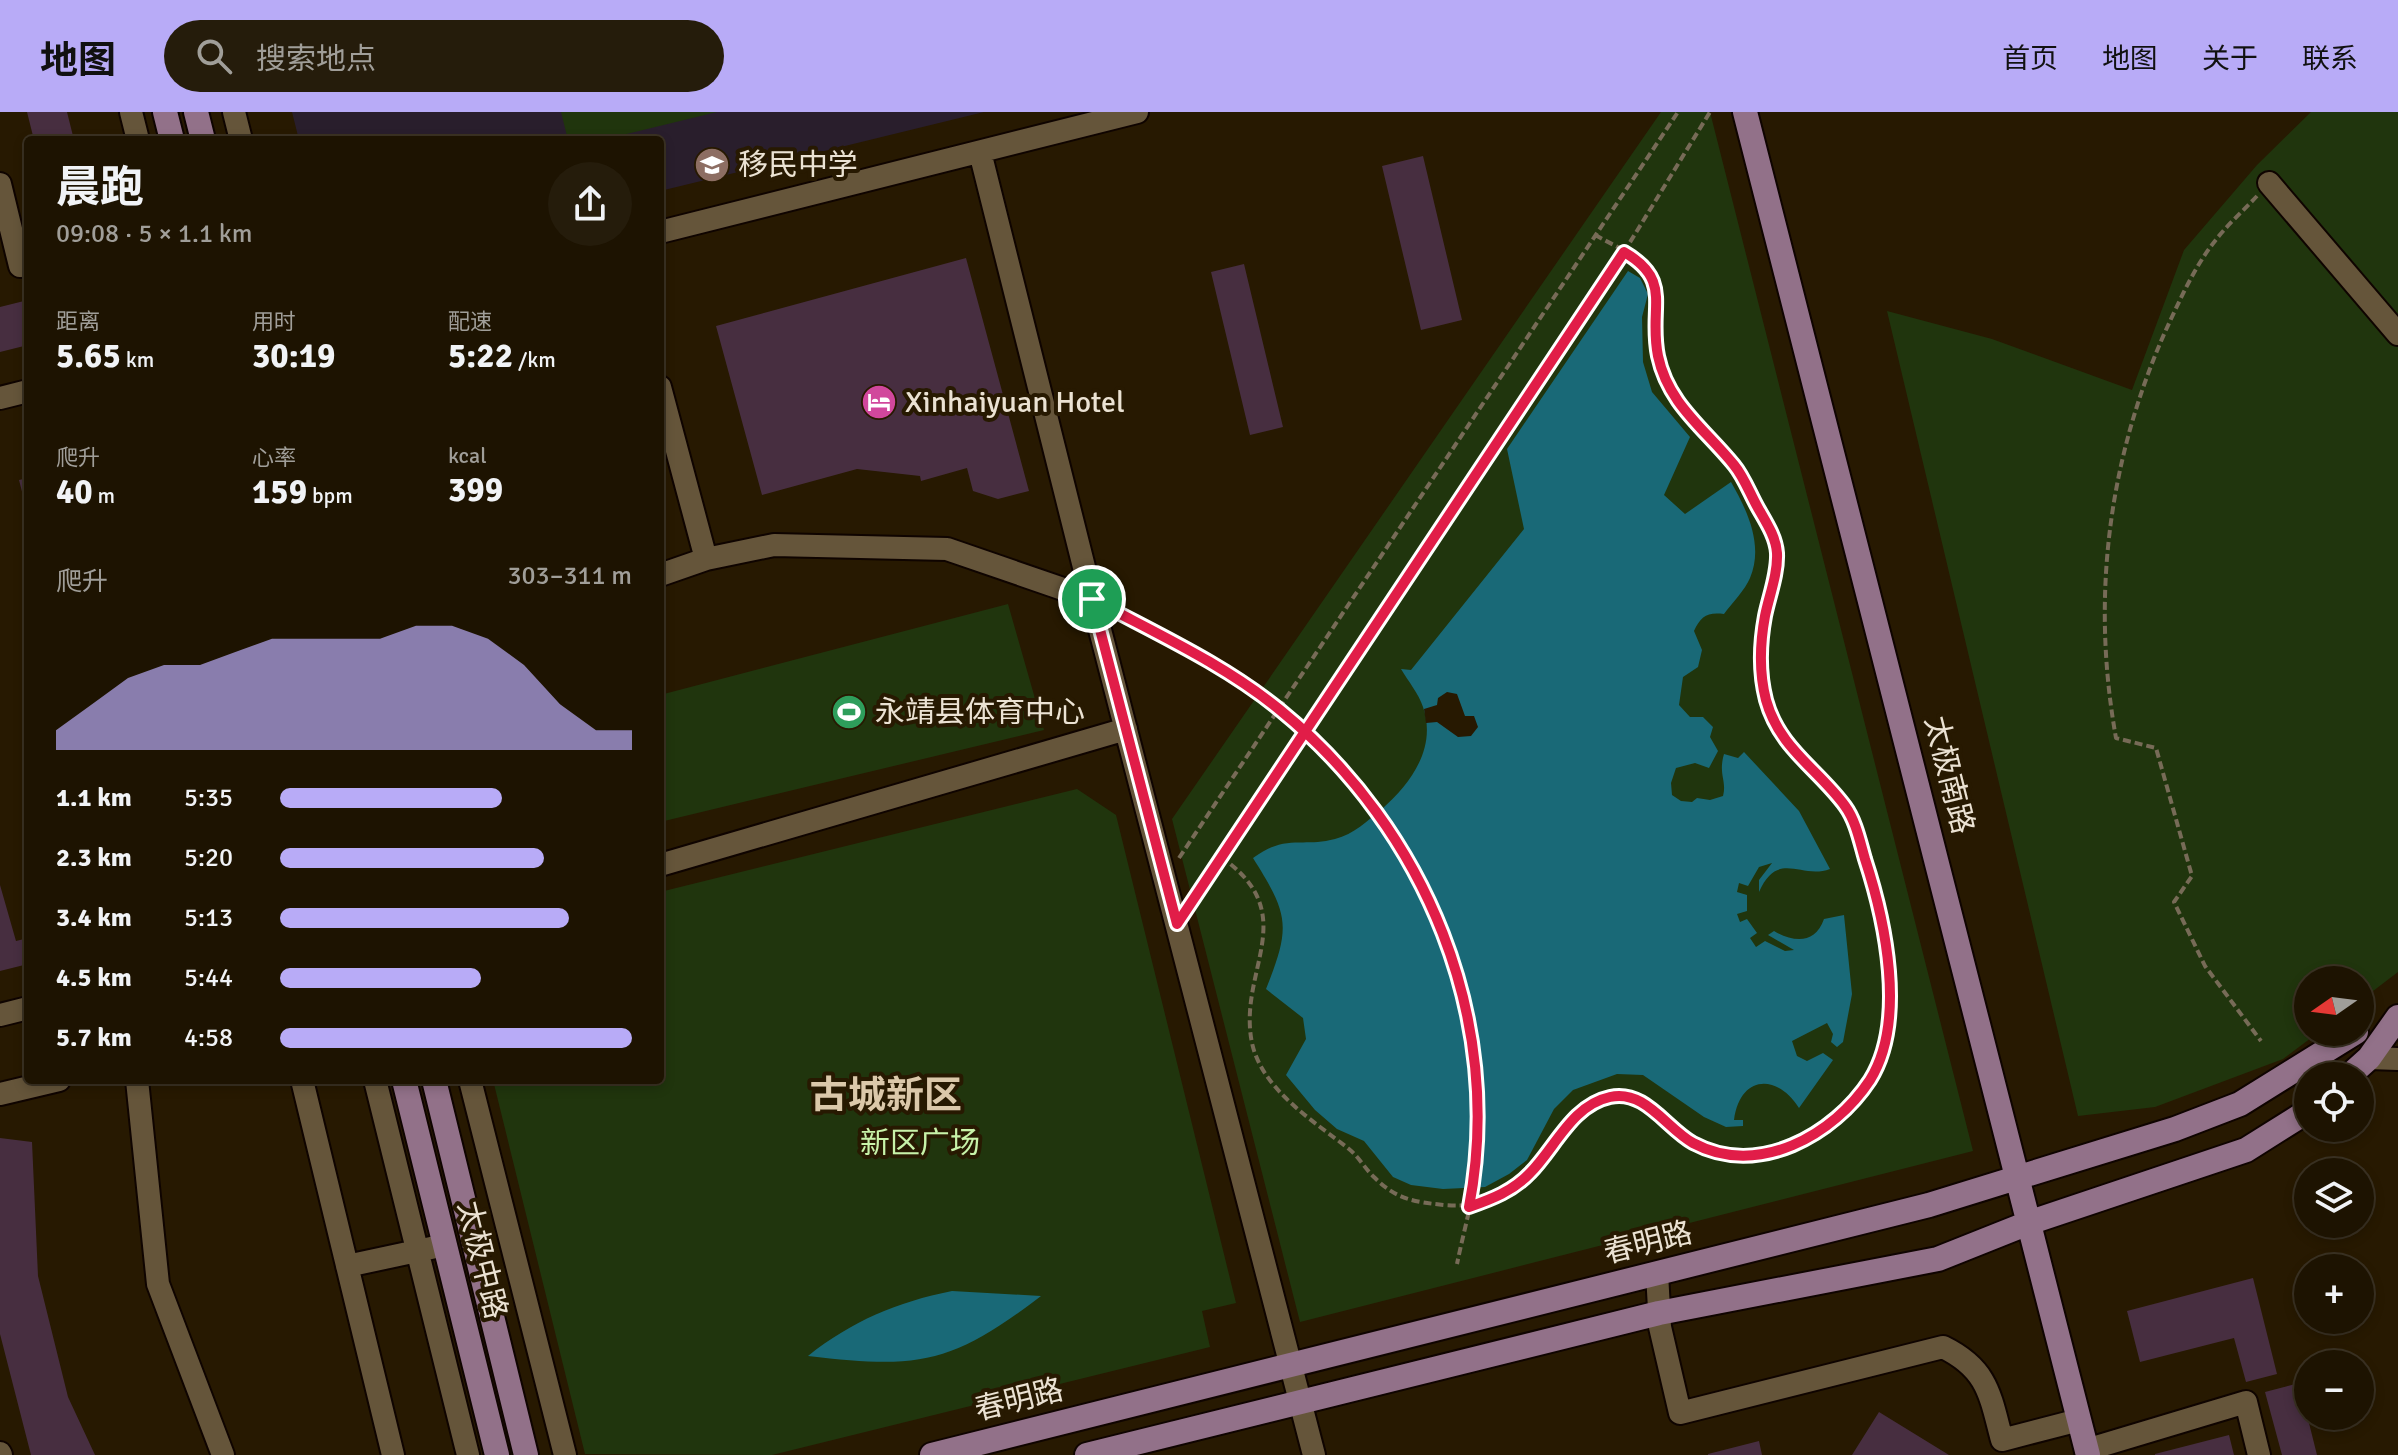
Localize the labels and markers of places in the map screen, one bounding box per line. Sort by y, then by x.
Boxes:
school or university icon: 移民中学 [693,146,731,184]
place label: 移民中学 [738,147,858,184]
hotel icon: Xinhaiyuan Hotel [860,383,898,421]
place label: Xinhaiyuan Hotel [905,384,1125,421]
pin [1058,565,1126,633]
sports icon: 永靖县体育中心 [830,693,868,731]
place label: 永靖县体育中心 [875,694,1085,731]

